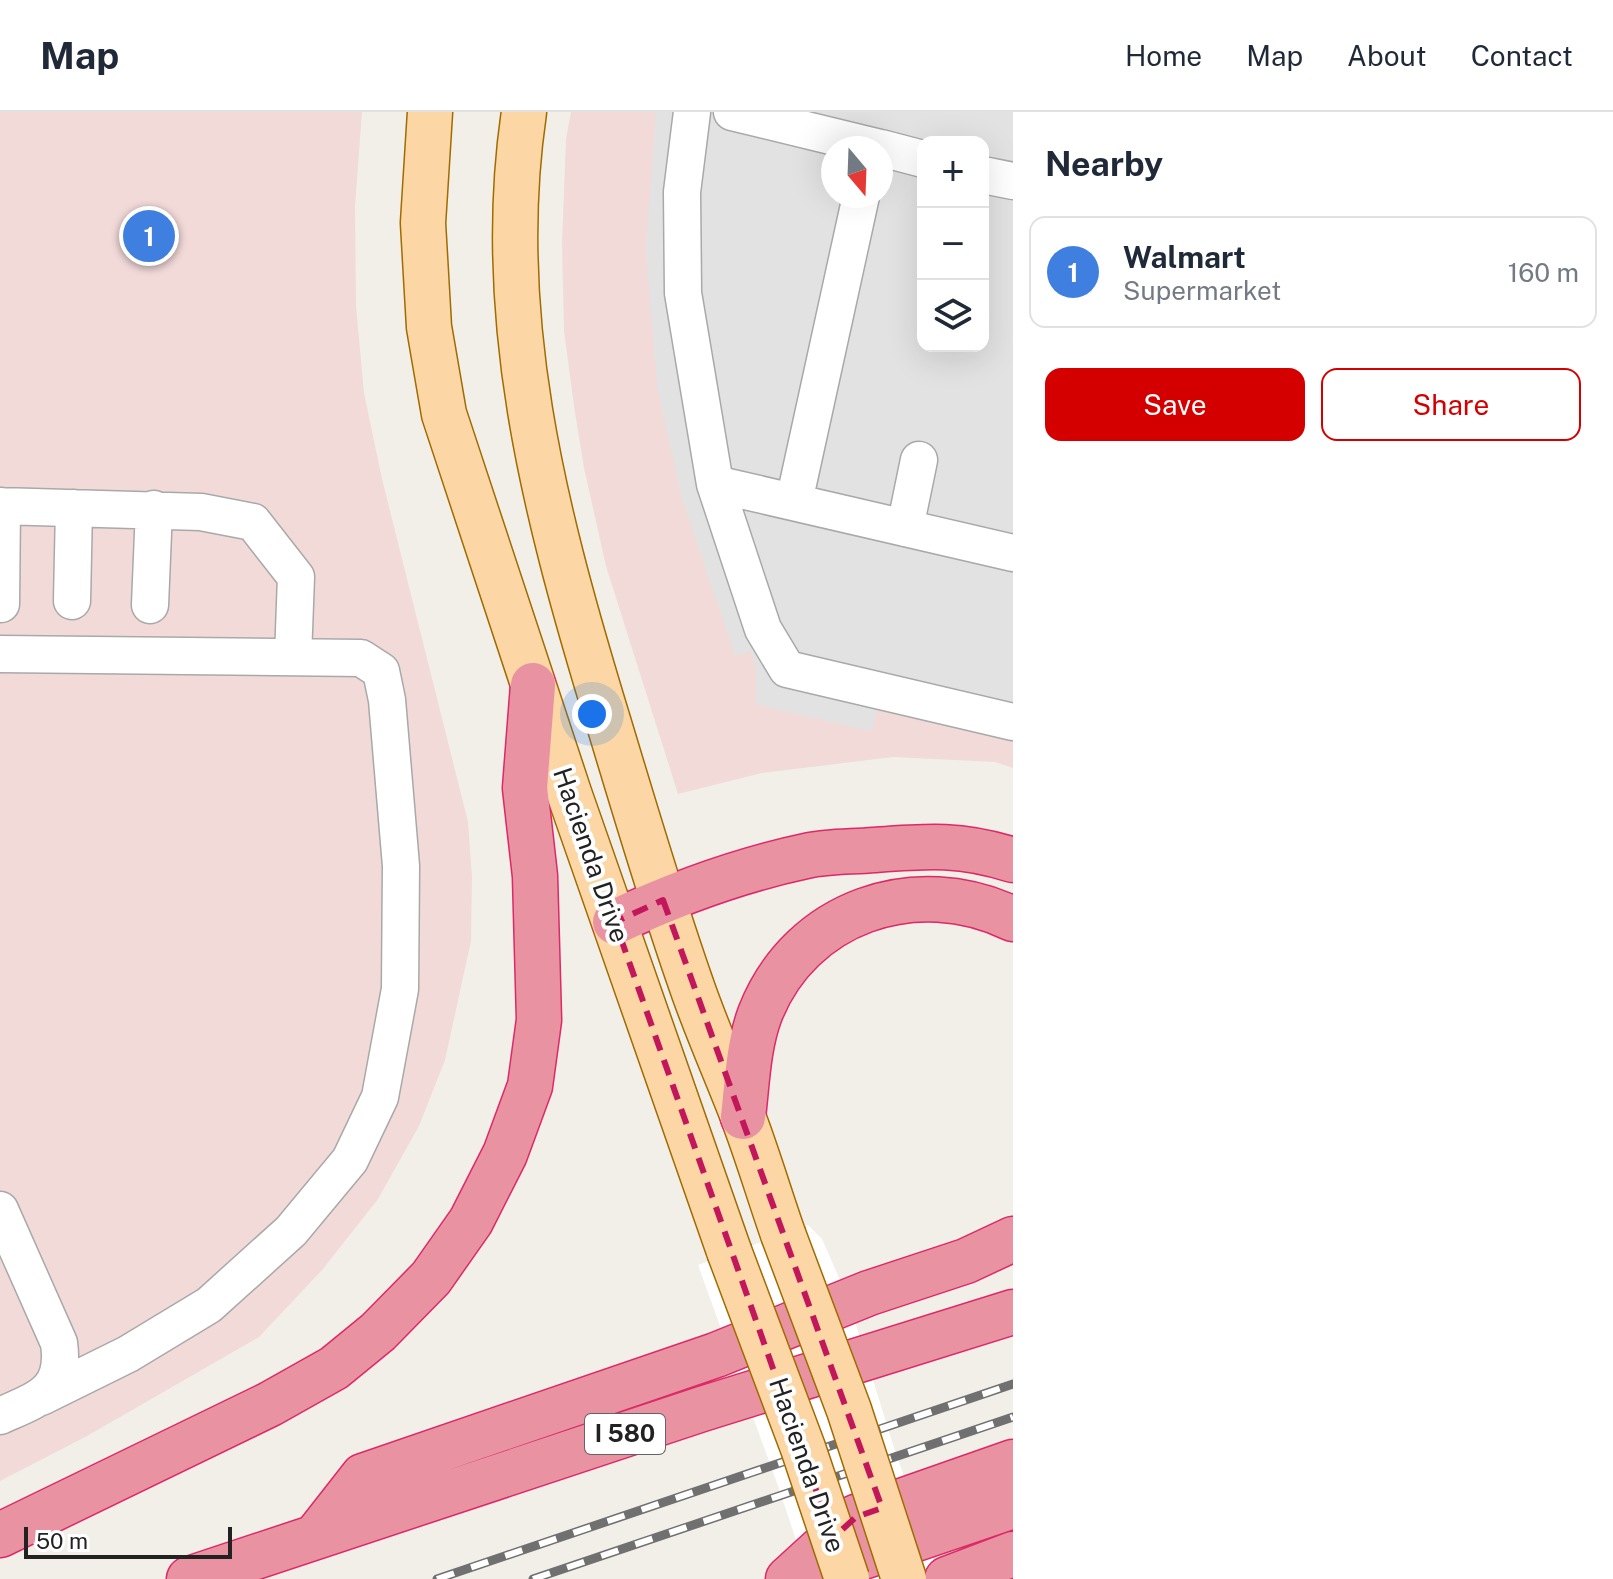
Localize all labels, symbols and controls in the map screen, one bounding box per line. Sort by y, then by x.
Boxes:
text: Map [40,33,119,78]
text: Home [1125,39,1202,72]
text: Map [1246,39,1303,72]
text: About [1347,39,1427,72]
text: Contact [1471,39,1573,72]
north arrow [821,136,893,208]
map controls [917,136,989,352]
button: + [917,136,989,208]
text: Nearby [1045,144,1163,184]
pin: 1 [123,206,175,266]
button: − [917,208,989,280]
text: Walmart [1123,239,1246,275]
text: 1 [1067,257,1079,288]
text: 160 m [1508,257,1579,288]
text: Supermarket [1123,275,1281,306]
button: layers [917,280,989,352]
button: Save [1045,368,1305,441]
button: Share [1321,368,1581,441]
your location [572,694,612,734]
street label: Hacienda Drive [547,763,636,946]
street label: Hacienda Drive [763,1373,852,1556]
road number: I 580 [585,1414,665,1454]
scale bar [24,1523,232,1559]
text: 50 m [36,1528,88,1554]

